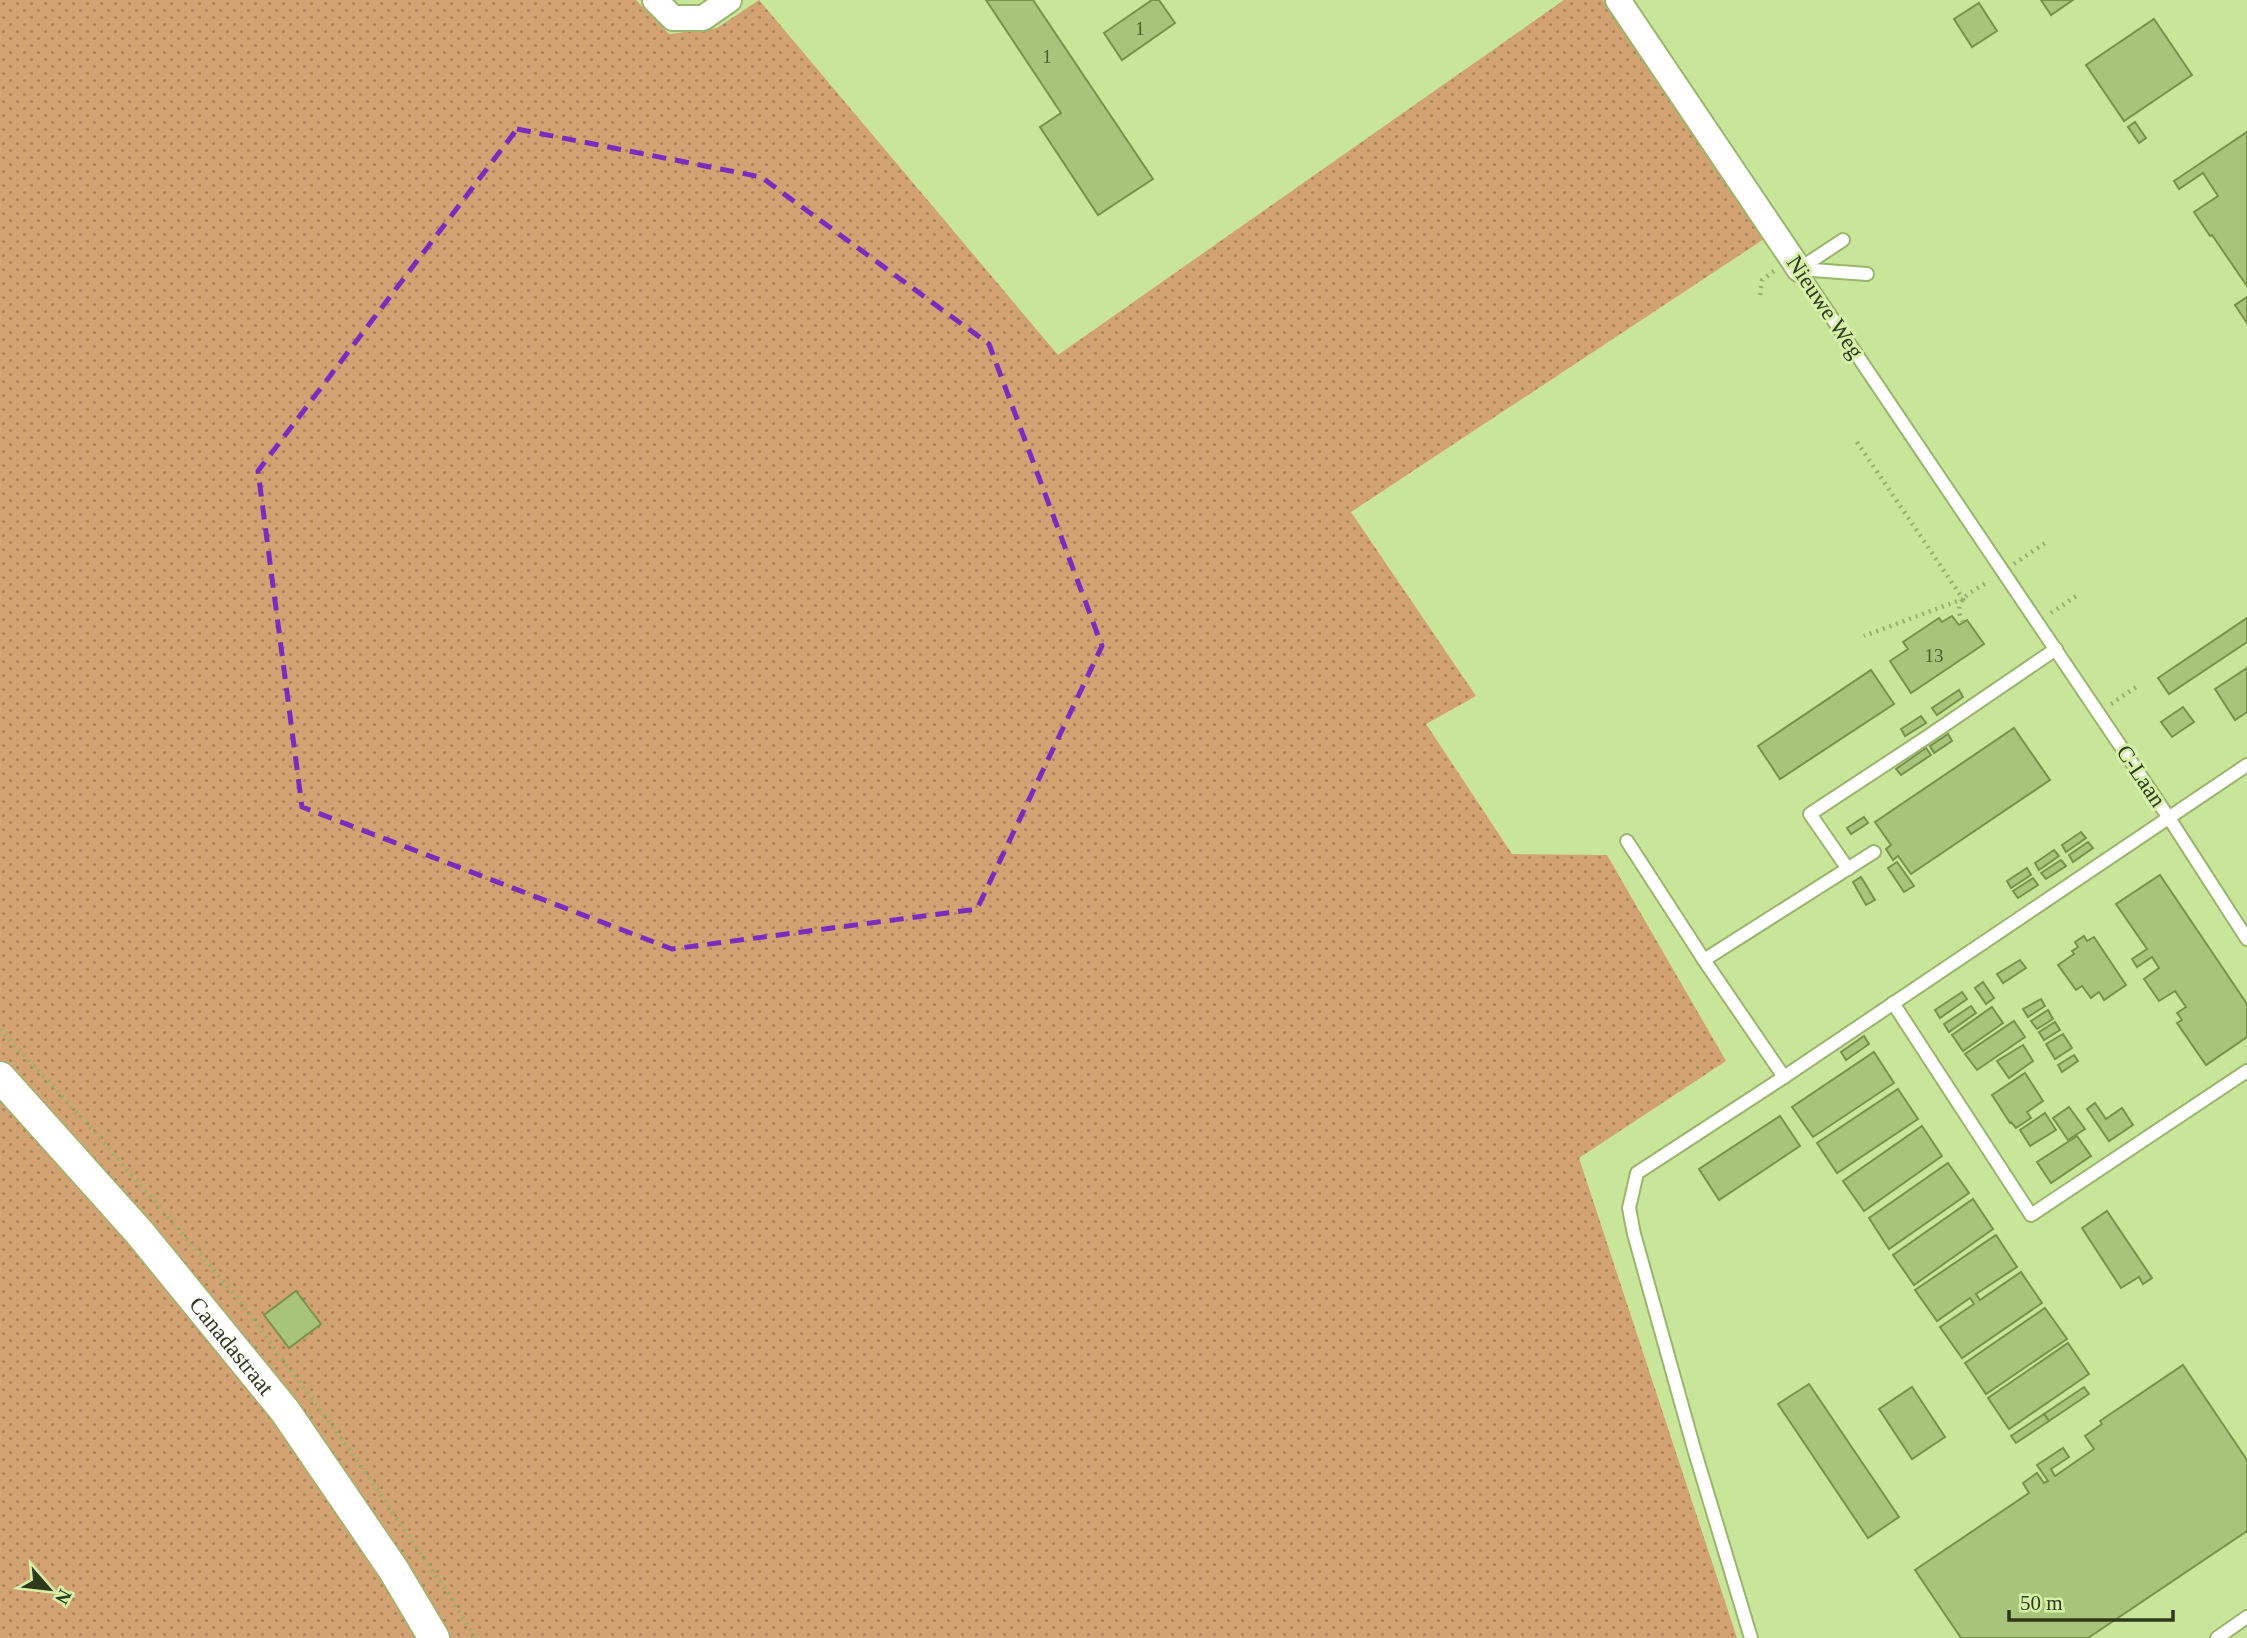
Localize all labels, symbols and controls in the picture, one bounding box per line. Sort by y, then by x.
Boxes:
house number: 1 [1135,18,1145,39]
house number: 1 [1042,46,1052,67]
street label: Nieuwe Weg [1782,251,1869,363]
house number: 13 [1925,645,1944,666]
street label: C-Laan [2111,740,2171,812]
street label: Canadastraat [185,1292,279,1400]
north arrow [14,1554,84,1624]
scale bar [2009,1578,2174,1622]
text: N [51,1586,76,1608]
text: 50 m [2020,1591,2063,1615]

